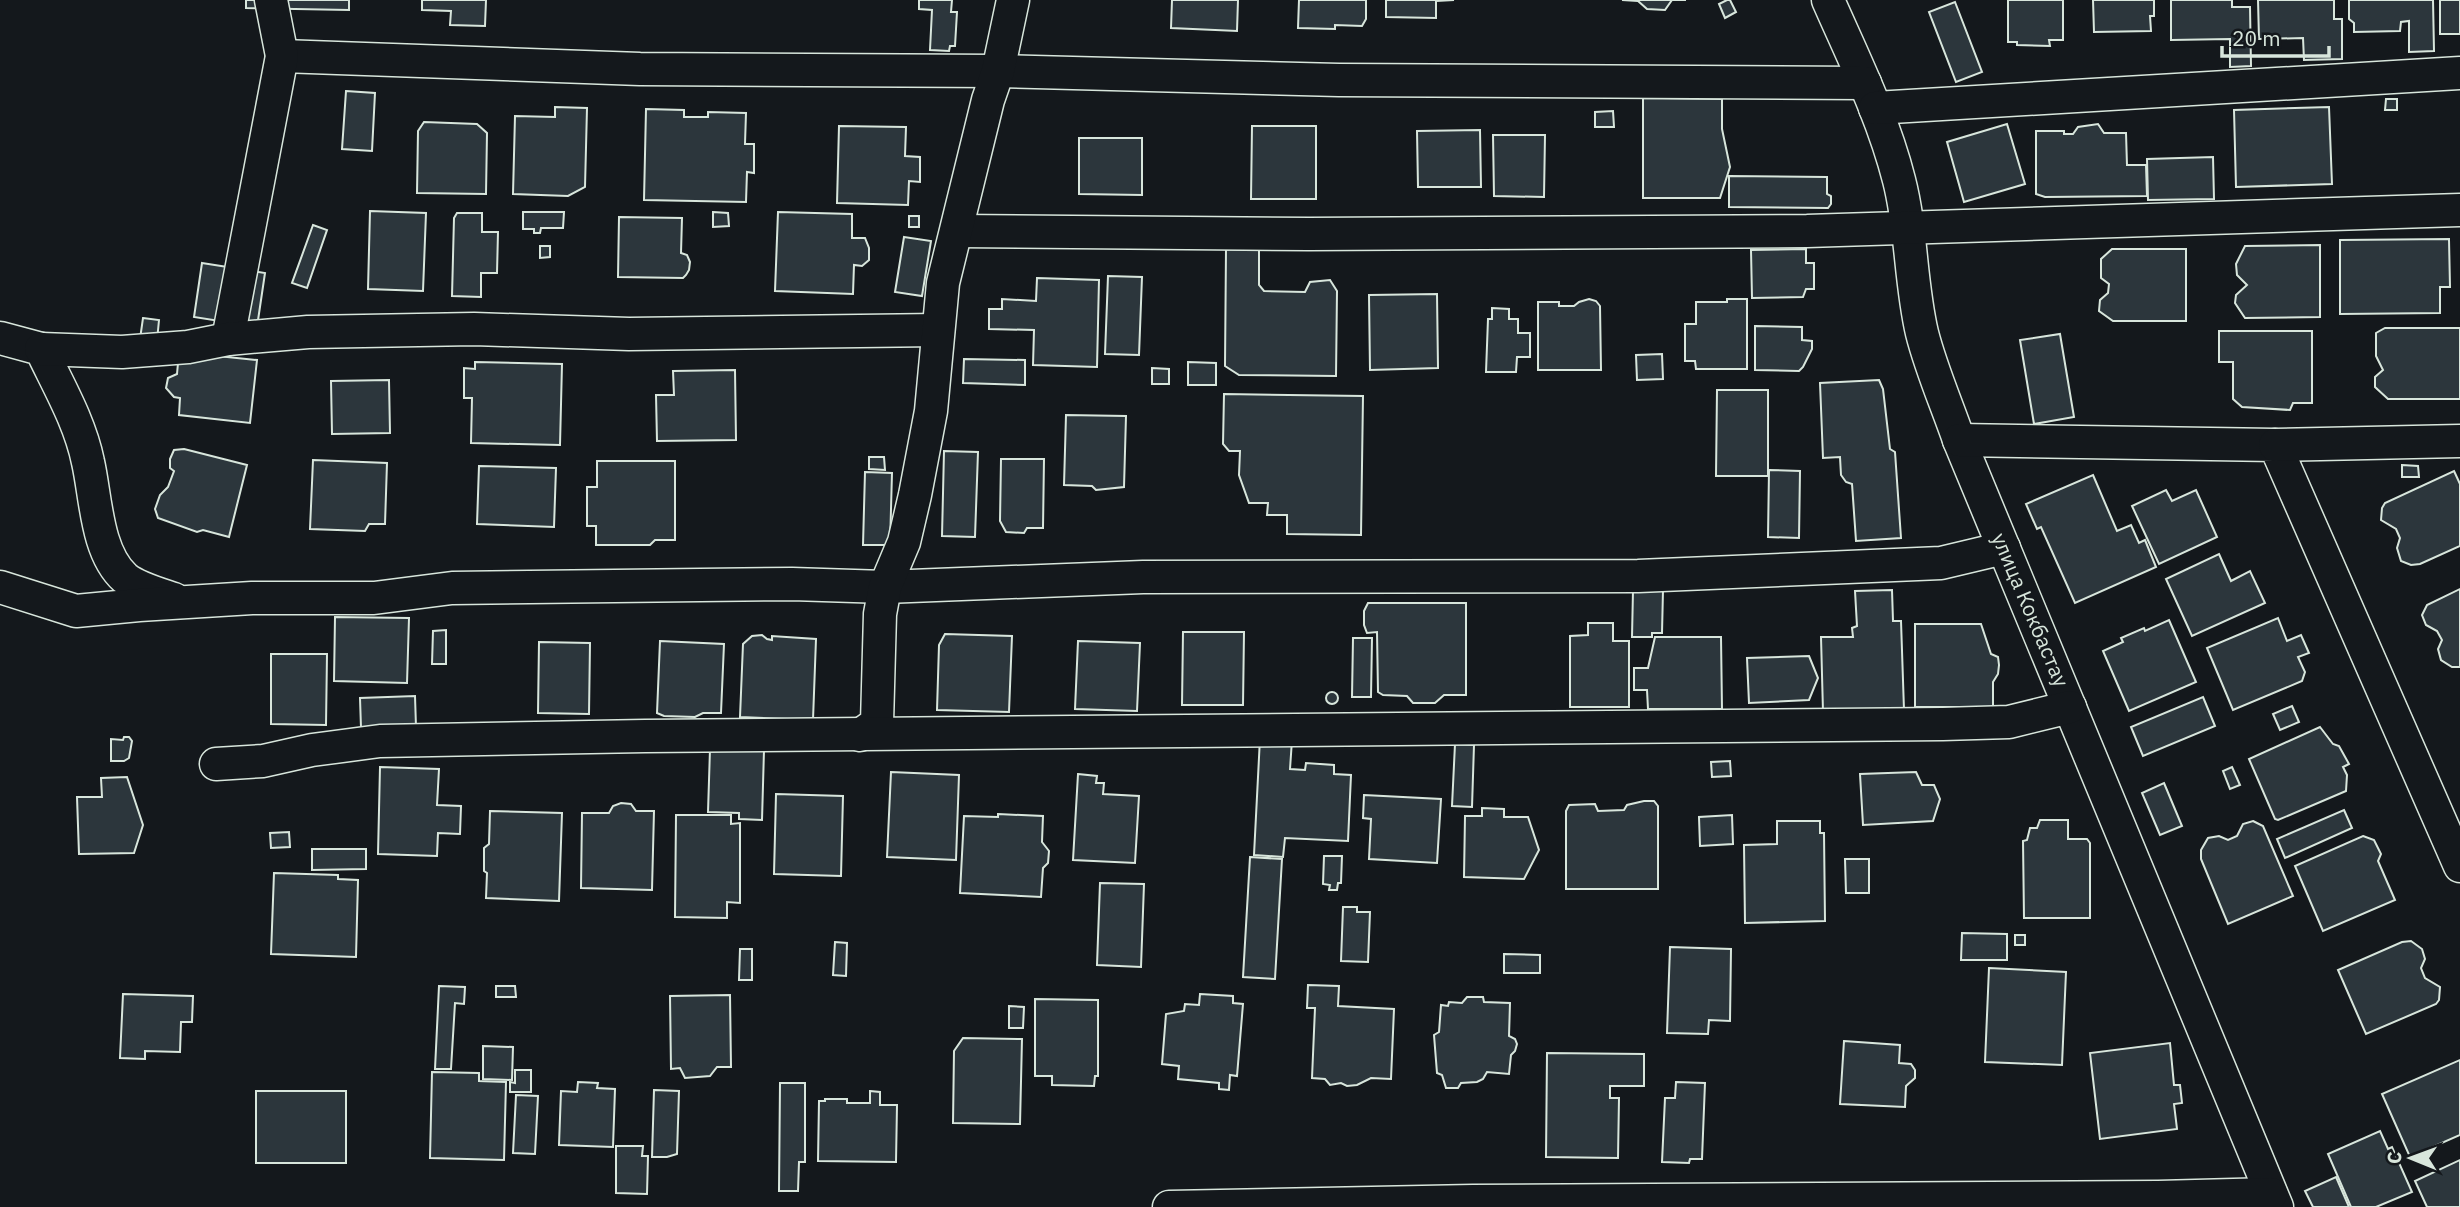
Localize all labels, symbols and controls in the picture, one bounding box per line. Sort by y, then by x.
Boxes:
scale bar [2222,14,2329,58]
text: 20 m [2232,24,2281,52]
street label: улица Кокбастау [1986,528,2076,691]
north arrow [2376,1123,2446,1193]
text: С [2382,1151,2406,1164]

